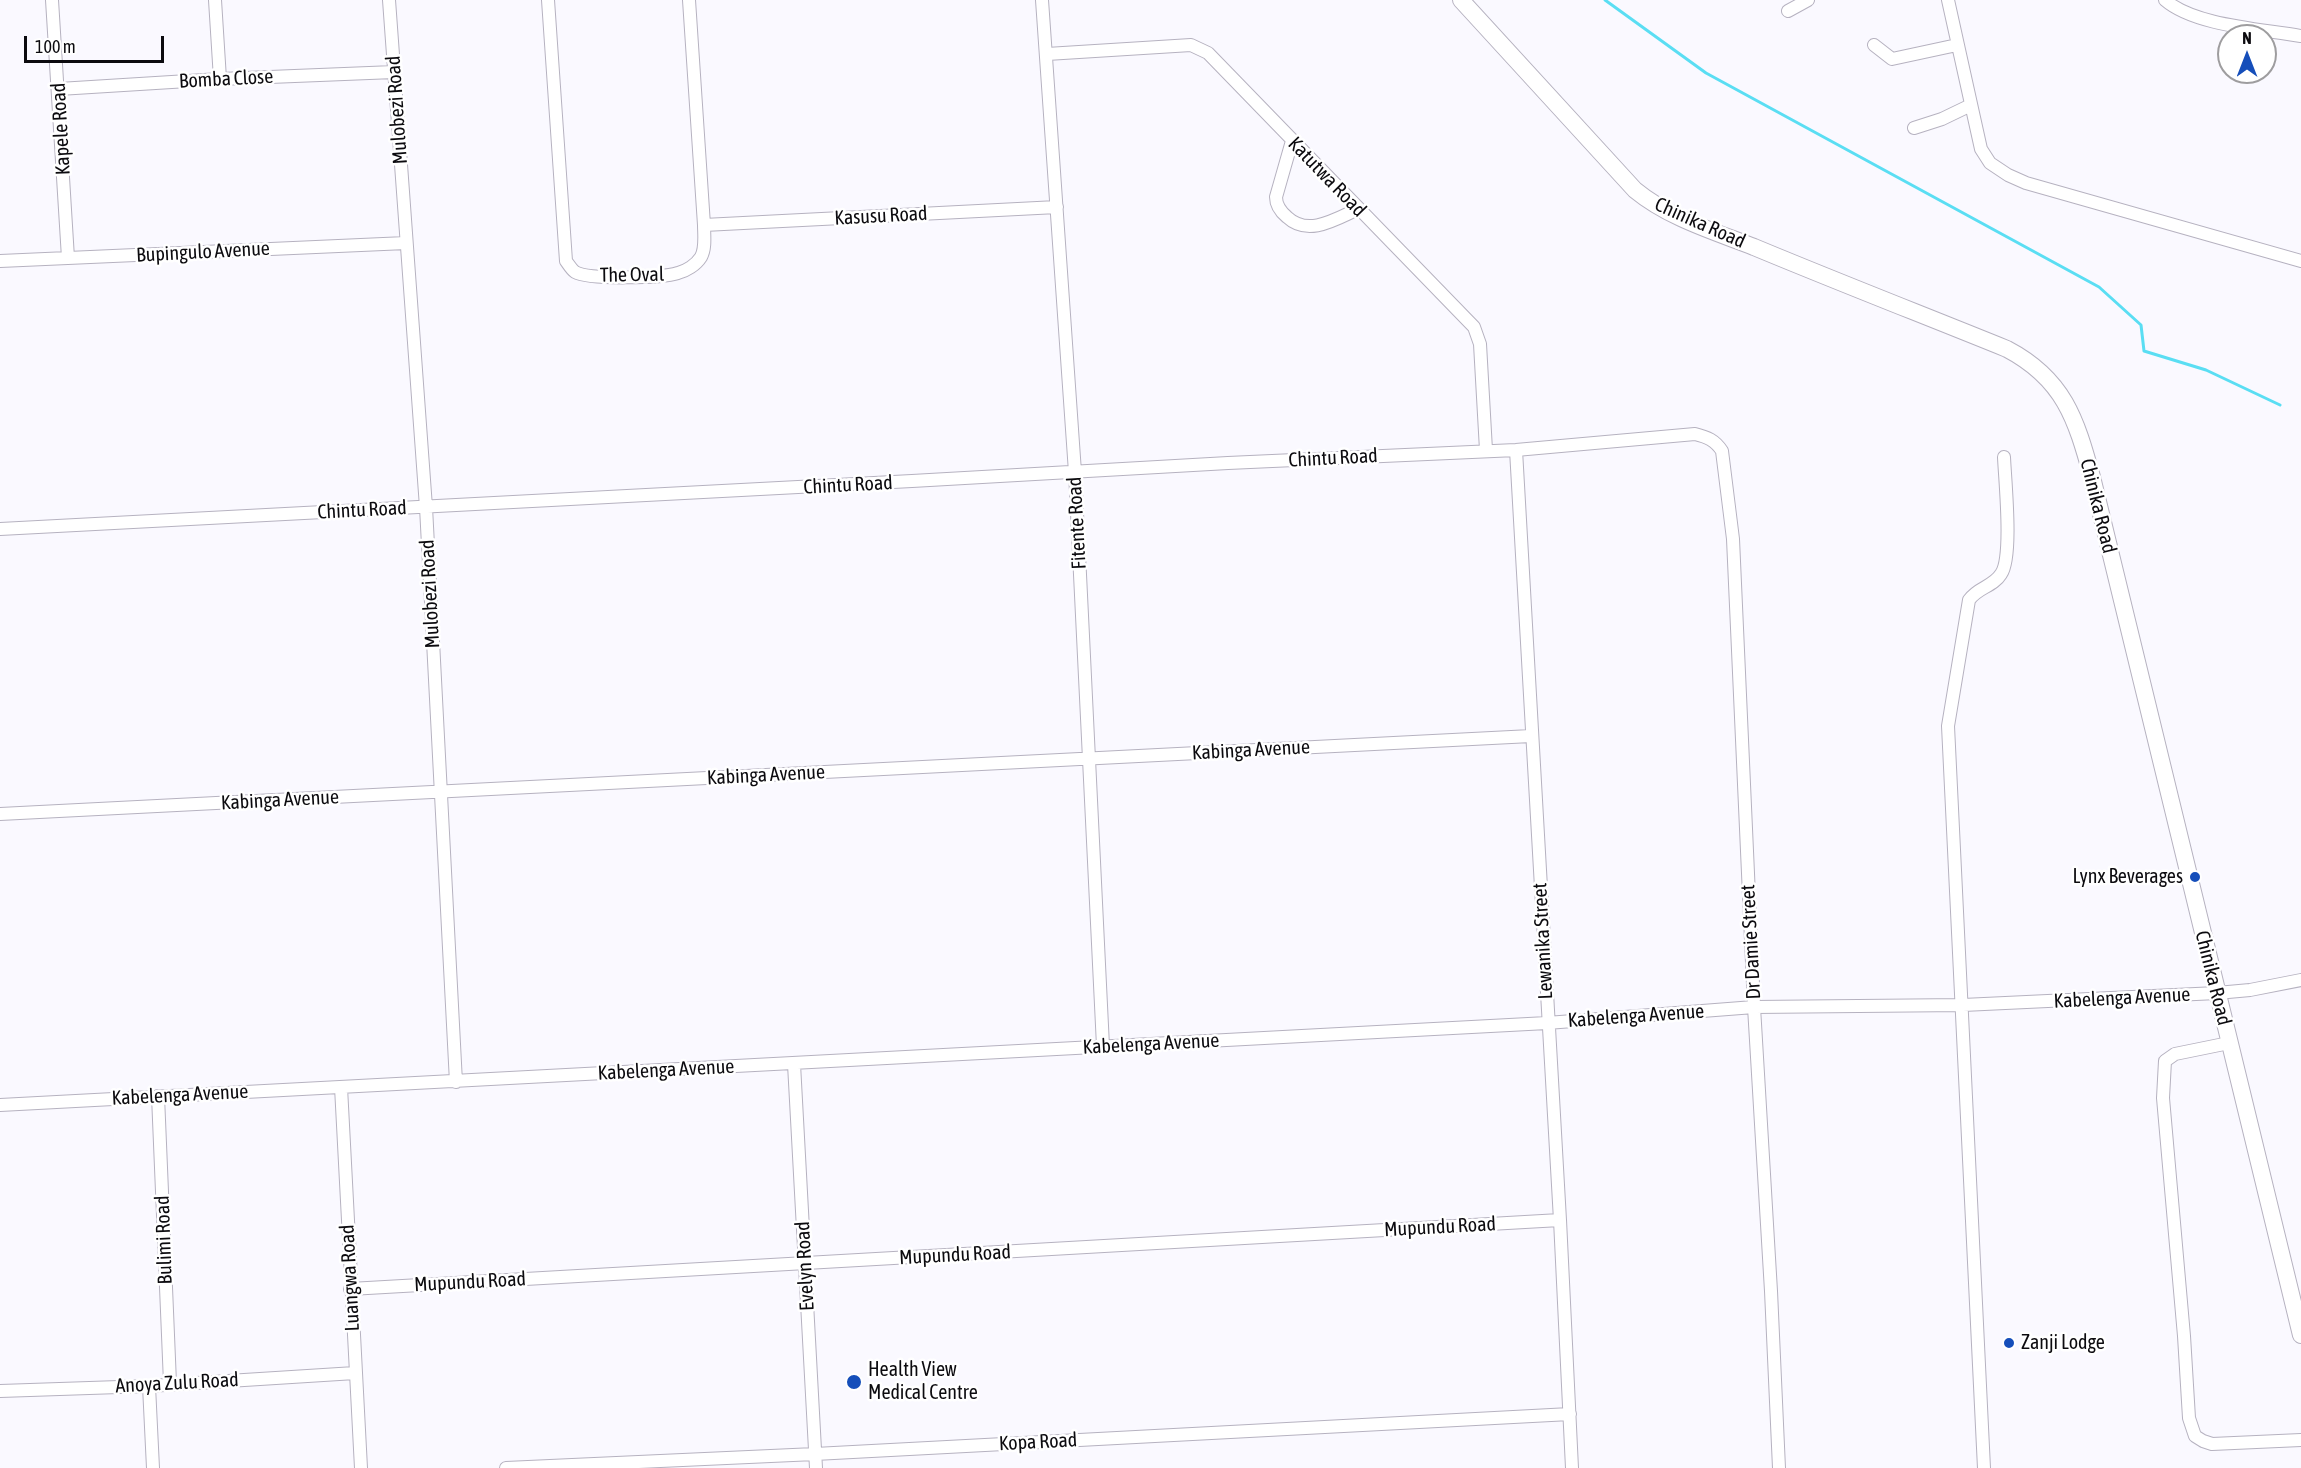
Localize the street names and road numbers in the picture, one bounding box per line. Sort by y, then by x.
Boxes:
street label: Mulobezi Road [381,55,413,165]
street label: Bomba Close [178,65,274,93]
street label: Kapele Road [47,82,75,176]
street label: Katutwa Road [1283,132,1371,222]
street label: Chinika Road [1651,192,1749,254]
street label: Kasusu Road [834,202,928,230]
street label: Bupingulo Avenue [136,237,270,267]
street label: The Oval [600,262,664,288]
street label: Chintu Road [1288,444,1378,472]
street label: Chinika Road [2075,456,2121,556]
street label: Chintu Road [803,471,893,499]
street label: Fitente Road [1063,476,1091,570]
street label: Chintu Road [317,496,407,524]
street label: Mulobezi Road [415,539,445,649]
street label: Kabinga Avenue [1191,735,1311,765]
street label: Kabinga Avenue [706,760,826,790]
street label: Kabinga Avenue [220,785,340,815]
street label: Lewanika Street [1528,882,1558,1000]
street label: Dr Damie Street [1736,884,1766,1000]
street label: Chinika Road [2190,928,2236,1028]
street label: Kabelenga Avenue [2053,982,2191,1014]
street label: Kabelenga Avenue [1567,999,1705,1033]
street label: Kabelenga Avenue [1082,1028,1220,1060]
street label: Kabelenga Avenue [597,1054,735,1086]
street label: Kabelenga Avenue [111,1079,249,1111]
street label: Bulimi Road [150,1195,178,1285]
street label: Mupundu Road [1383,1212,1497,1242]
street label: Evelyn Road [791,1221,819,1311]
street label: Luangwa Road [335,1224,365,1332]
street label: Mupundu Road [898,1240,1012,1270]
street label: Mupundu Road [413,1267,527,1297]
street label: Anoya Zulu Road [115,1368,239,1398]
street label: Kopa Road [998,1428,1078,1456]

